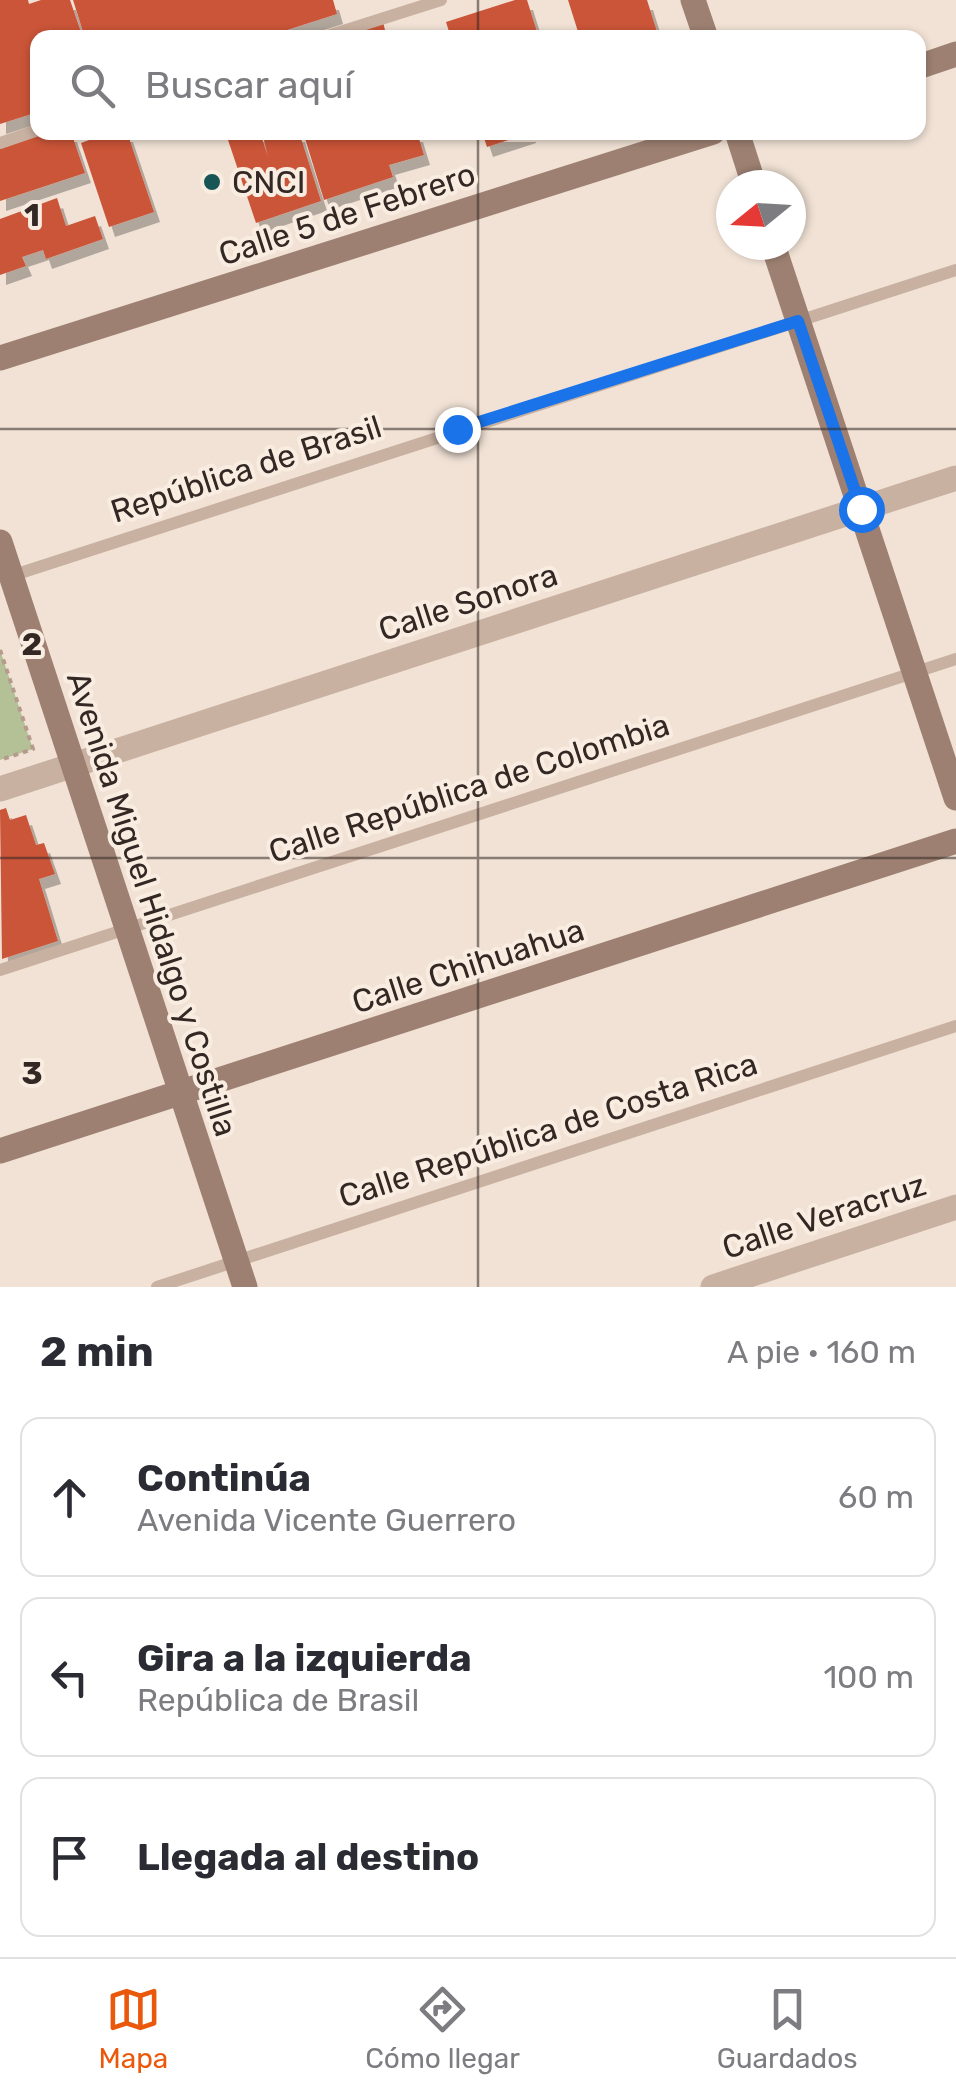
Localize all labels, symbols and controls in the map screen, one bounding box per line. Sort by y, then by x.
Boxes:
search box [30,30,926,140]
icon: search [65,58,120,113]
text: Buscar aquí [145,62,353,108]
street label: Calle 5 de Febrero [214,155,480,273]
place label: CNCI [232,163,306,201]
north arrow [716,170,806,260]
marker: CNCI [201,171,223,193]
text: 1 [24,196,40,234]
street label: República de Brasil [106,407,386,531]
route end [435,407,481,453]
route start [839,487,885,533]
street label: Calle Sonora [374,555,562,649]
text: 2 [22,625,42,663]
street label: Avenida Miguel Hidalgo y Costilla [59,667,245,1141]
street label: Calle República de Colombia [264,705,674,871]
street label: Calle Chihuahua [347,911,589,1021]
street label: Calle República de Costa Rica [334,1044,762,1216]
text: 3 [21,1054,43,1092]
street label: Calle Veracruz [718,1165,930,1267]
text: 2 min [40,1327,154,1377]
text: A pie · 160 m [727,1333,916,1371]
text: Continúa [137,1455,311,1501]
icon: ahead [42,1470,97,1525]
text: 60 m [838,1478,914,1516]
text: Avenida Vicente Guerrero [137,1501,516,1539]
text: Gira a la izquierda [137,1635,472,1681]
icon: left [42,1650,97,1705]
text: 100 m [823,1658,914,1696]
text: República de Brasil [137,1681,419,1719]
icon: arrive [42,1830,97,1885]
text: Llegada al destino [137,1834,479,1880]
tab: Mapa [98,1982,168,2075]
tab: Cómo llegar [365,1982,520,2075]
tab: Guardados [717,1982,858,2075]

